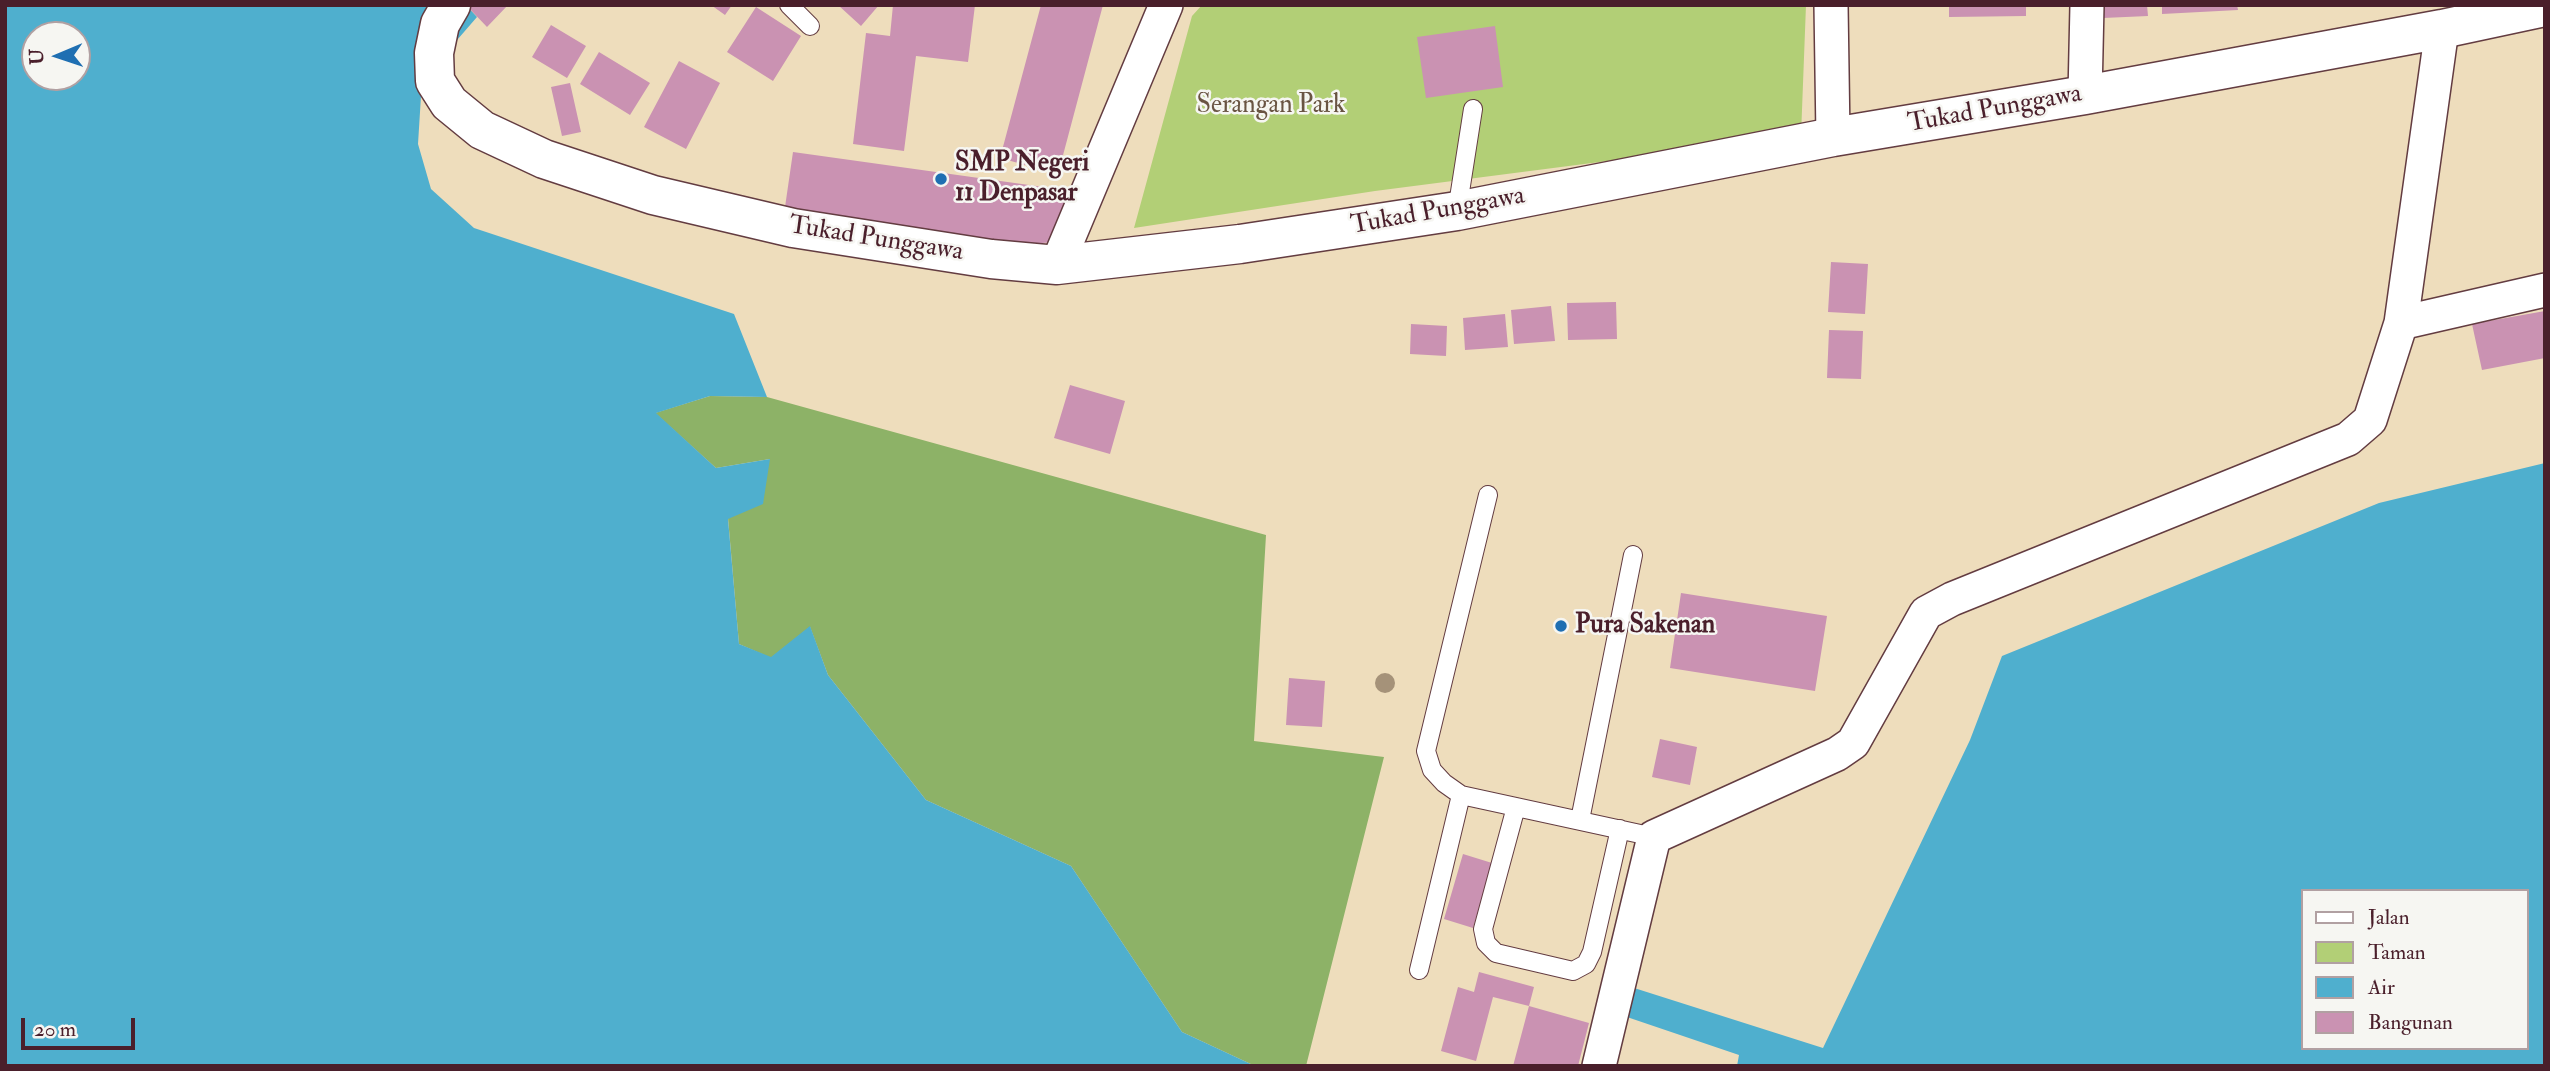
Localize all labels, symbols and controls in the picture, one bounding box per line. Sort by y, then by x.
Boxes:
north arrow [21,21,91,91]
text: U [25,48,49,65]
street label: Tukad Punggawa [1906,79,2084,141]
park label: Serangan Park [1197,90,1345,122]
place label: SMP Negeri 11 Denpasar [955,148,1089,210]
marker: SMP Negeri 11 Denpasar [933,171,949,187]
street label: Tukad Punggawa [1349,181,1527,243]
street label: Tukad Punggawa [787,211,965,269]
place label: Pura Sakenan [1575,610,1715,642]
marker: Pura Sakenan [1553,618,1569,634]
legend [2302,889,2529,1050]
text: Jalan [2368,904,2410,931]
text: Taman [2368,939,2426,966]
text: Air [2368,974,2395,1001]
scale bar [24,1004,138,1048]
text: Bangunan [2368,1009,2453,1036]
text: 20 m [34,1016,76,1043]

